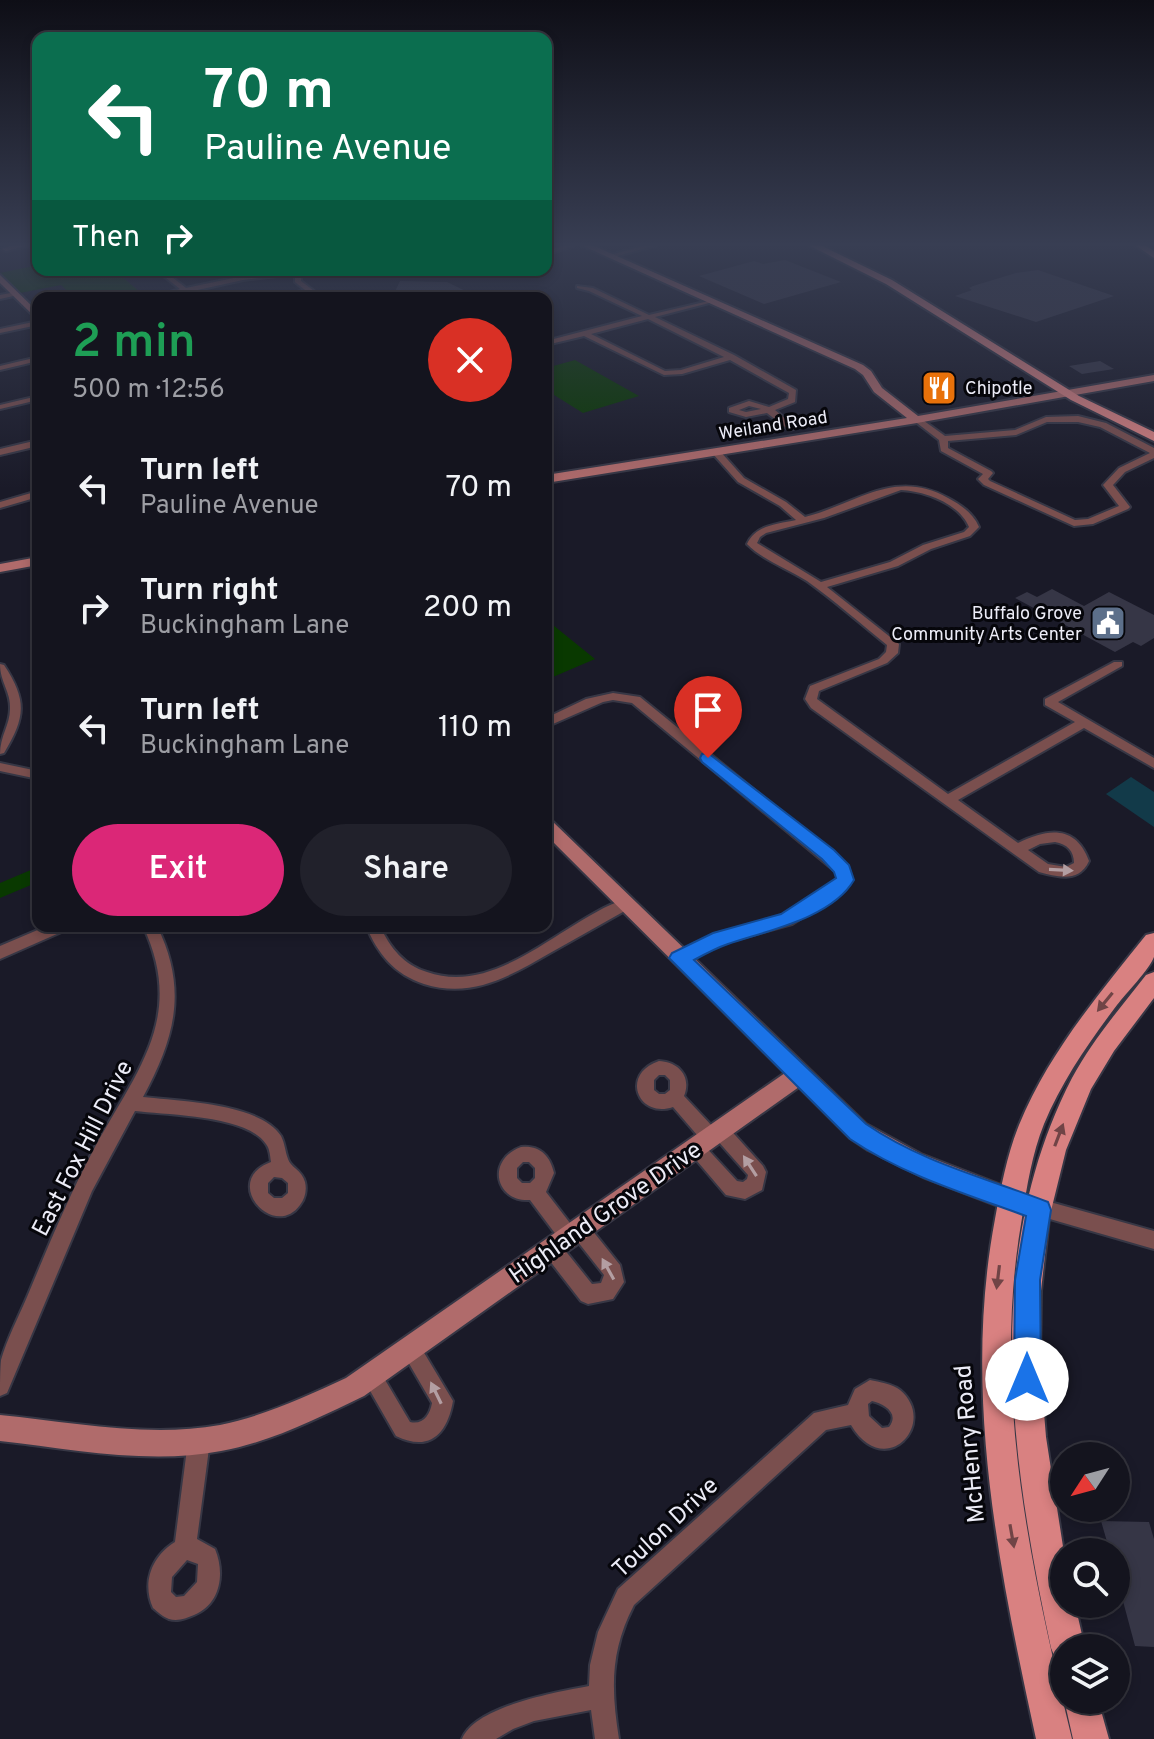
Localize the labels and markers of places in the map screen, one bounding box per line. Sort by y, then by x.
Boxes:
restaurant icon: Chipotle [920,369,958,407]
place label: Chipotle [965,378,1033,401]
place label: Buffalo Grove Community Arts Center [891,603,1082,647]
public building icon: Buffalo Grove Community Arts Center [1089,604,1127,642]
pin [674,676,742,758]

